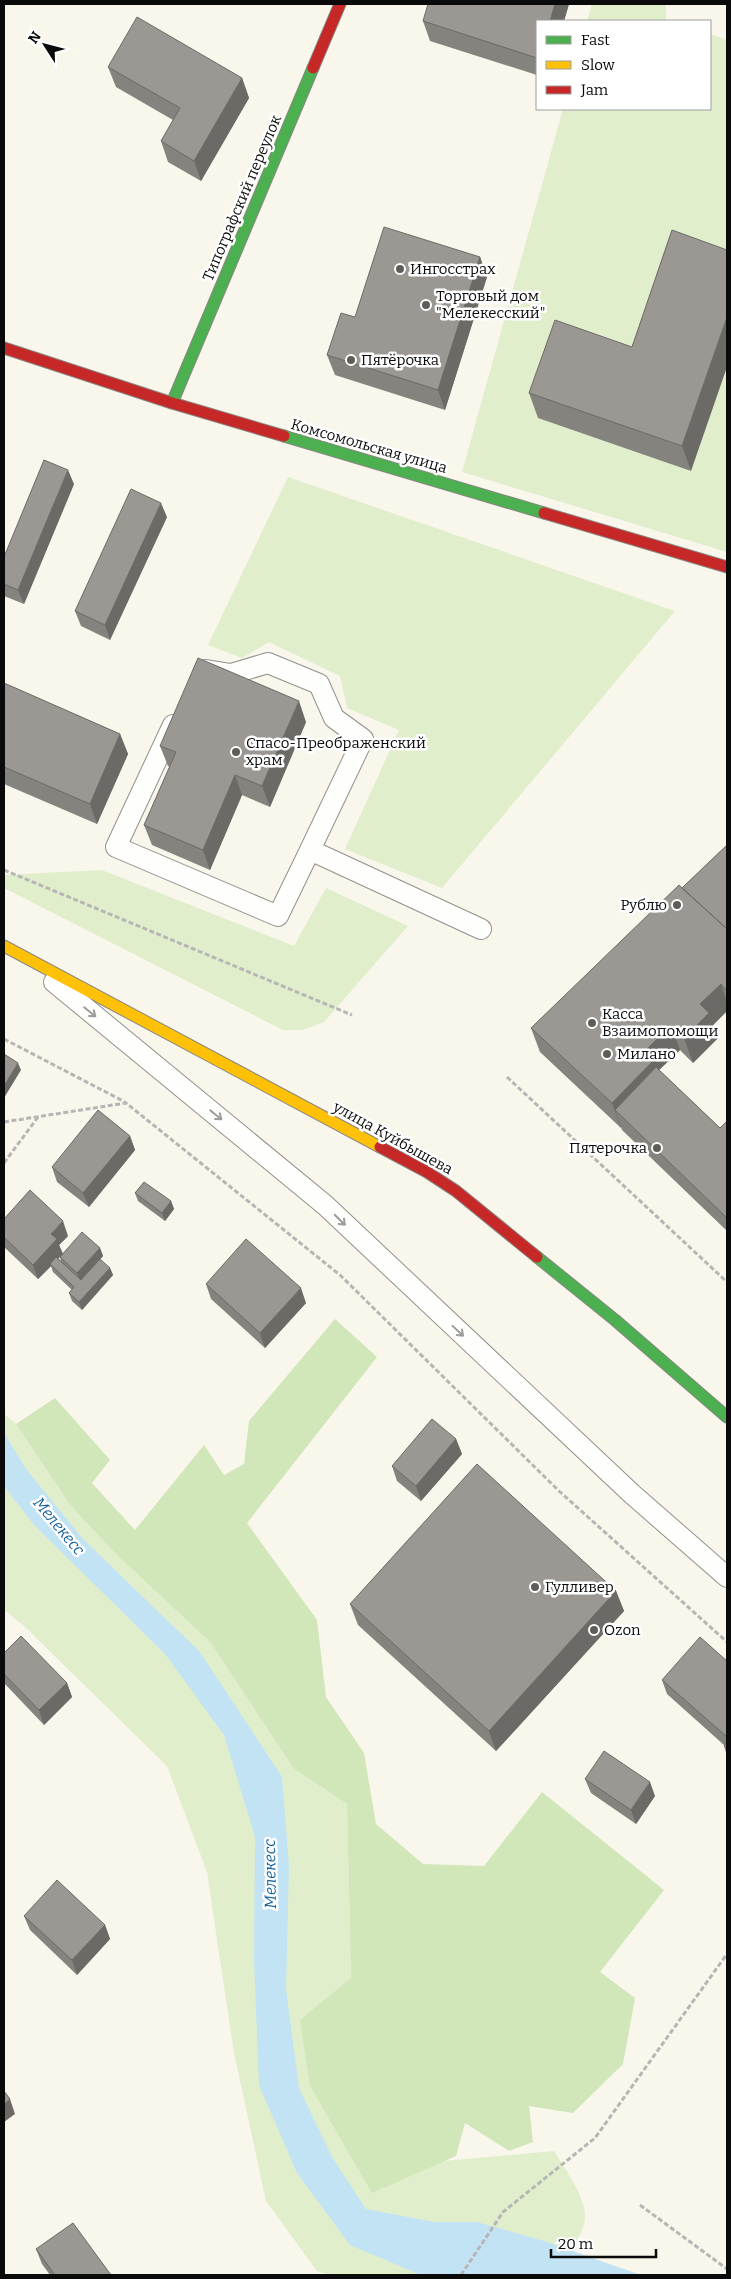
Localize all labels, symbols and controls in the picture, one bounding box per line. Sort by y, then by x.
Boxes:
north arrow [20,20,70,70]
legend [536,20,711,110]
text: N [25,28,45,47]
text: Fast [581,31,610,49]
text: Slow [581,56,616,74]
text: Jam [580,81,609,99]
street label: Типографский переулок [199,112,285,284]
place label: Ингосстрах [410,260,496,278]
marker: Ингосстрах [394,263,406,275]
place label: Торговый дом "Мелекесский" [436,287,546,322]
marker: Торговый дом "Мелекесский" [420,299,432,311]
place label: Пятёрочка [361,351,439,369]
marker: Пятёрочка [345,354,357,366]
street label: Комсомольская улица [289,415,449,477]
place label: Спасо-Преображенский храм [246,734,426,769]
marker: Спасо-Преображенский храм [230,746,242,758]
place label: Рублю [621,896,667,914]
marker: Рублю [671,899,683,911]
place label: Касса Взаимопомощи [602,1005,719,1040]
one-way arrow [84,1006,97,1017]
marker: Касса Взаимопомощи [586,1017,598,1029]
place label: Милано [617,1045,676,1063]
marker: Милано [601,1048,613,1060]
street label: улица Куйбышева [329,1097,456,1178]
one-way arrow [209,1110,222,1121]
place label: Пятерочка [569,1139,647,1157]
marker: Пятерочка [651,1142,663,1154]
one-way arrow [334,1214,346,1226]
one-way arrow [452,1325,465,1337]
water label: Мелекесс [29,1493,89,1559]
place label: Гулливер [545,1578,614,1596]
marker: Гулливер [529,1581,541,1593]
place label: Ozon [604,1621,641,1639]
marker: Ozon [588,1624,600,1636]
water label: Мелекесс [260,1839,280,1909]
scale bar [551,2226,656,2258]
text: 20 m [558,2235,594,2253]

